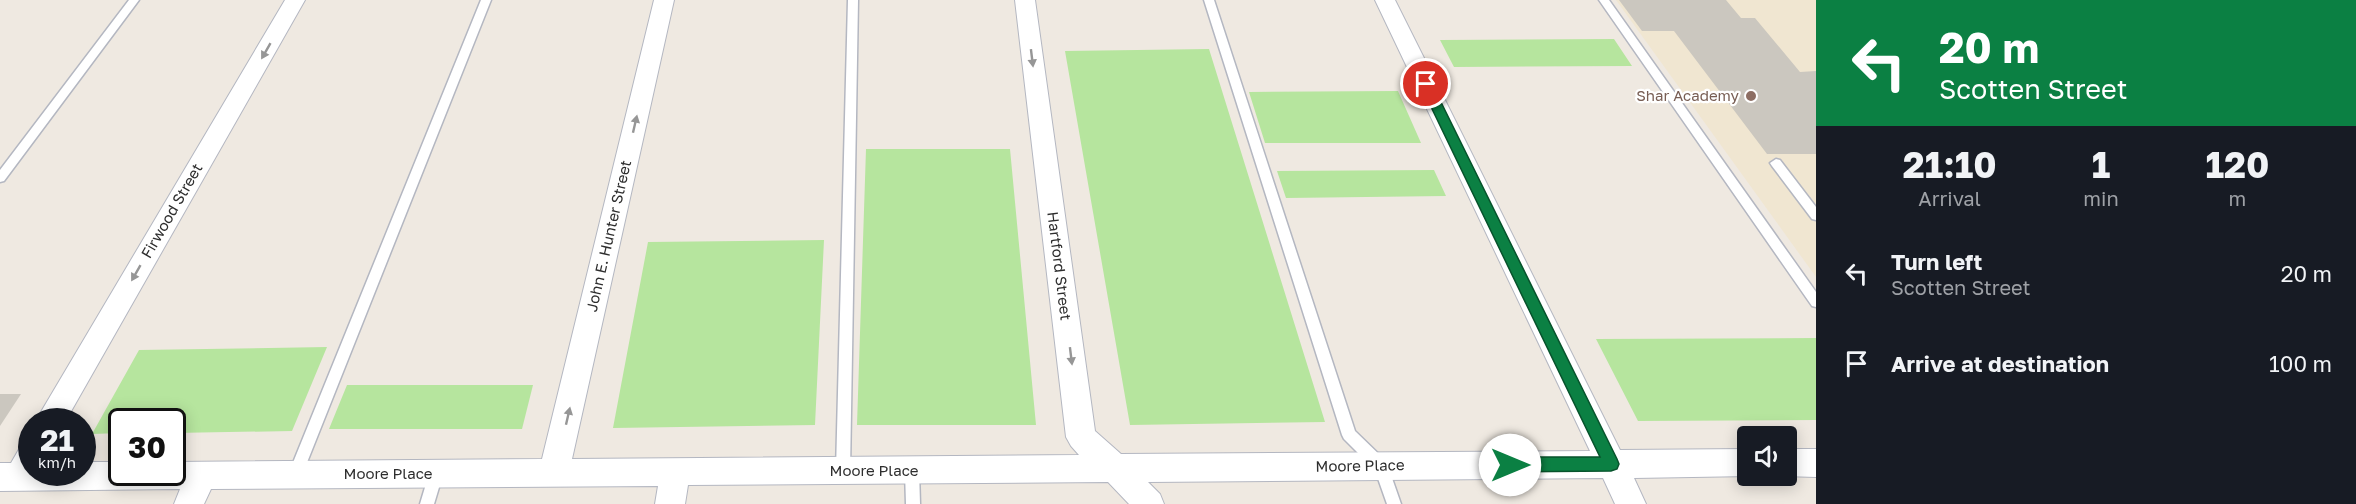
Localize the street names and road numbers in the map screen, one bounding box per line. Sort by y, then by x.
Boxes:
street label: John E. Hunter Street [582,158,634,313]
street label: Firwood Street [137,160,206,261]
street label: Hartford Street [1044,210,1076,321]
street label: Moore Place [1315,455,1405,475]
street label: Moore Place [829,461,919,479]
street label: Moore Place [343,464,433,482]

